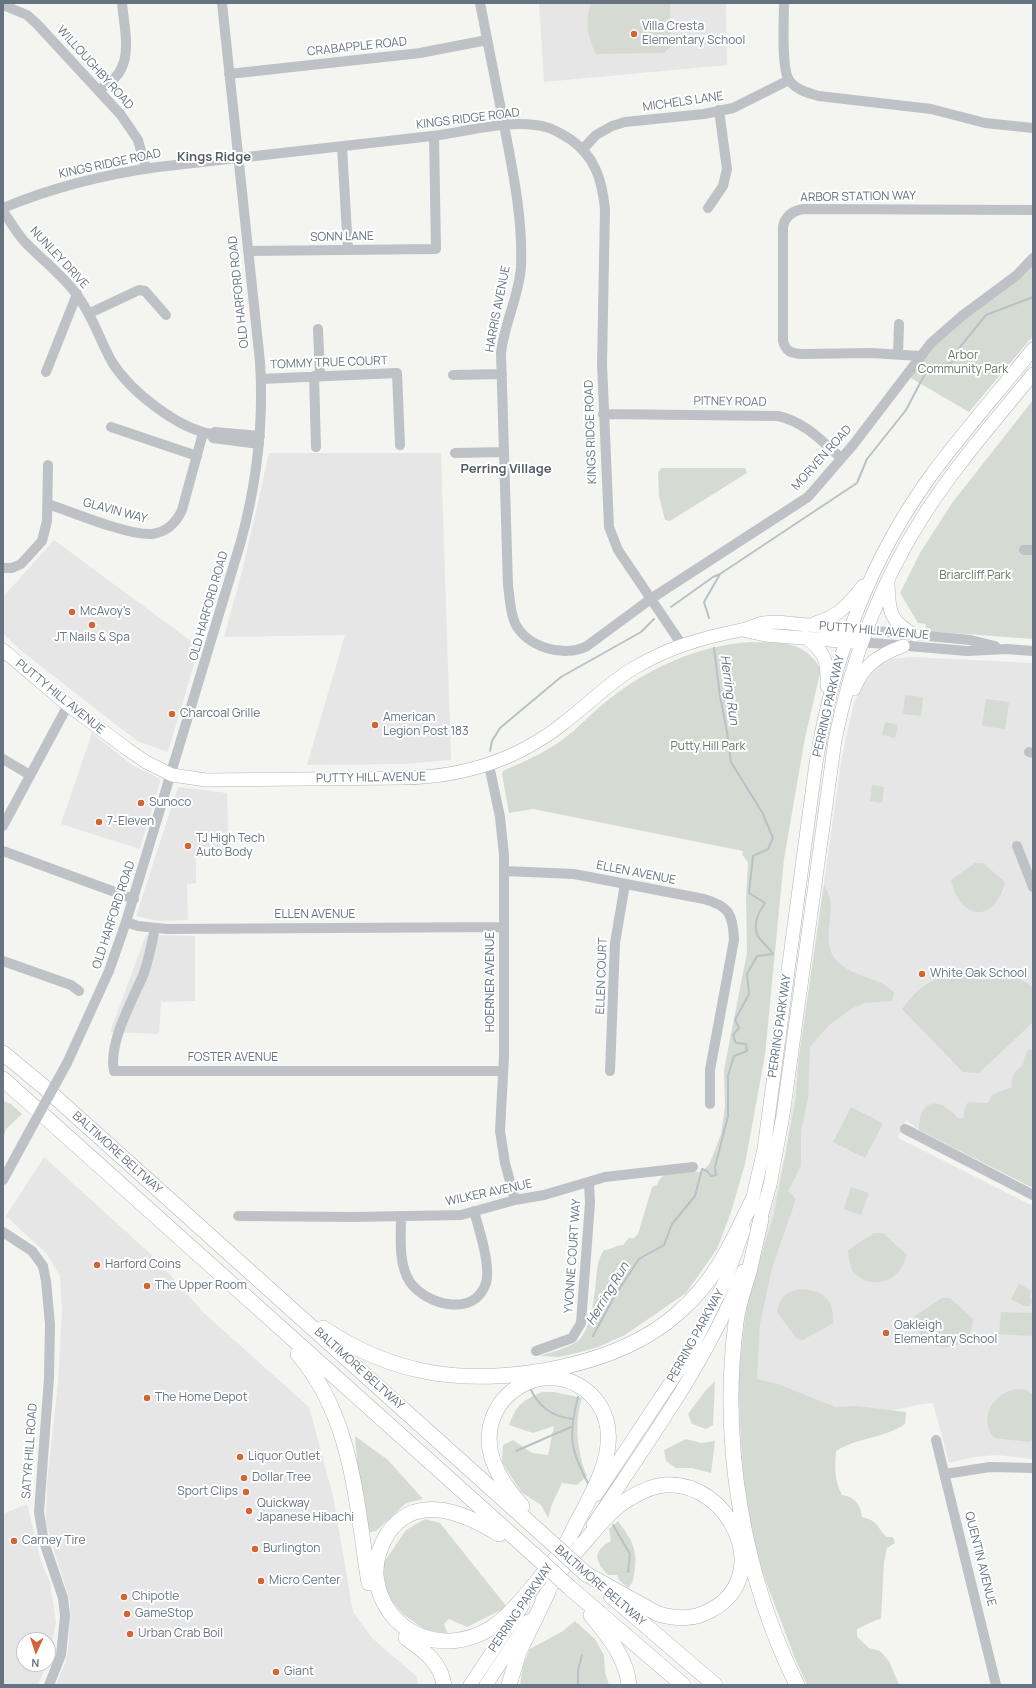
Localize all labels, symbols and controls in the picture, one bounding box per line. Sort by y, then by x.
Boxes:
place label: Villa Cresta Elementary School [642,20,745,48]
street label: WILLOUGHBY ROAD [54,23,136,113]
marker: Villa Cresta Elementary School [629,29,639,39]
street label: CRABAPPLE ROAD [306,35,408,59]
street label: MICHELS LANE [642,89,724,115]
street label: KINGS RIDGE ROAD [415,106,521,132]
street label: KINGS RIDGE ROAD [58,146,162,182]
district label: Kings Ridge [177,149,251,165]
street label: ARBOR STATION WAY [800,189,916,205]
street label: NUNLEY DRIVE [27,224,91,292]
street label: SONN LANE [310,229,374,245]
street label: OLD HARFORD ROAD [226,235,252,349]
street label: HARRIS AVENUE [483,264,513,354]
park label: Arbor Community Park [918,349,1008,377]
street label: TOMMY TRUE COURT [270,354,388,372]
street label: KINGS RIDGE ROAD [582,380,600,484]
street label: PITNEY ROAD [693,394,767,410]
street label: MORVEN ROAD [789,422,855,494]
district label: Perring Village [460,461,552,477]
street label: GLAVIN WAY [81,496,149,526]
street label: OLD HARFORD ROAD [186,550,232,662]
park label: Briarcliff Park [939,569,1011,583]
place label: McAvoy's [80,605,131,619]
marker: McAvoy's [67,607,77,617]
street label: PUTTY HILL AVENUE [819,619,929,643]
marker: JT Nails & Spa [87,620,97,630]
place label: JT Nails & Spa [54,631,130,645]
water label: Herring Run [716,654,742,726]
street label: PERRING PARKWAY [810,654,848,758]
street label: PUTTY HILL AVENUE [13,657,107,737]
place label: Charcoal Grille [180,707,260,721]
marker: Charcoal Grille [167,709,177,719]
place label: American Legion Post 183 [383,711,469,739]
marker: American Legion Post 183 [370,720,380,730]
park label: Putty Hill Park [671,740,745,754]
street label: PUTTY HILL AVENUE [316,770,426,786]
place label: Sunoco [149,796,191,810]
marker: Sunoco [136,798,146,808]
place label: 7-Eleven [107,815,154,829]
marker: 7-Eleven [94,817,104,827]
place label: TJ High Tech Auto Body [196,832,265,860]
marker: TJ High Tech Auto Body [183,841,193,851]
street label: ELLEN AVENUE [595,858,677,888]
street label: OLD HARFORD ROAD [90,859,138,971]
street label: ELLEN AVENUE [275,908,355,922]
street label: HOERNER AVENUE [484,932,498,1032]
street label: ELLEN COURT [593,937,611,1015]
place label: White Oak School [930,967,1027,981]
marker: White Oak School [917,969,927,979]
street label: PERRING PARKWAY [766,974,794,1078]
street label: FOSTER AVENUE [188,1051,278,1065]
street label: BALTIMORE BELTWAY [69,1109,165,1197]
street label: WILKER AVENUE [444,1177,534,1209]
street label: YVONNE COURT WAY [562,1198,584,1314]
place label: Harford Coins [105,1258,181,1272]
marker: Harford Coins [92,1260,102,1270]
water label: Herring Run [583,1260,633,1328]
place label: The Upper Room [155,1279,247,1293]
marker: The Upper Room [142,1281,152,1291]
street label: PERRING PARKWAY [664,1287,728,1385]
place label: Oakleigh Elementary School [894,1319,997,1347]
street label: BALTIMORE BELTWAY [311,1325,407,1413]
marker: Oakleigh Elementary School [881,1328,891,1338]
place label: The Home Depot [155,1391,247,1405]
marker: The Home Depot [142,1393,152,1403]
street label: SATYR HILL ROAD [19,1403,41,1499]
place label: Liquor Outlet [248,1450,320,1464]
marker: Liquor Outlet [235,1452,245,1462]
place label: Dollar Tree [252,1471,311,1485]
marker: Dollar Tree [239,1473,249,1483]
place label: Sport Clips [177,1485,238,1499]
marker: Sport Clips [241,1487,251,1497]
place label: Quickway Japanese Hibachi [257,1497,354,1525]
marker: Quickway Japanese Hibachi [244,1506,254,1516]
street label: QUENTIN AVENUE [961,1510,999,1608]
place label: Carney Tire [22,1534,85,1548]
marker: Carney Tire [9,1536,19,1546]
place label: Burlington [263,1542,320,1556]
street label: BALTIMORE BELTWAY [552,1543,648,1629]
marker: Burlington [250,1544,260,1554]
street label: PERRING PARKWAY [486,1561,556,1655]
place label: Micro Center [269,1574,341,1588]
marker: Micro Center [256,1576,266,1586]
place label: Chipotle [132,1590,179,1604]
marker: Chipotle [119,1592,129,1602]
place label: GameStop [135,1607,193,1621]
marker: GameStop [122,1609,132,1619]
place label: Urban Crab Boil [138,1627,223,1641]
marker: Urban Crab Boil [125,1629,135,1639]
north arrow [16,1632,56,1672]
text: N [31,1656,40,1671]
place label: Giant [284,1665,314,1679]
marker: Giant [271,1667,281,1677]

